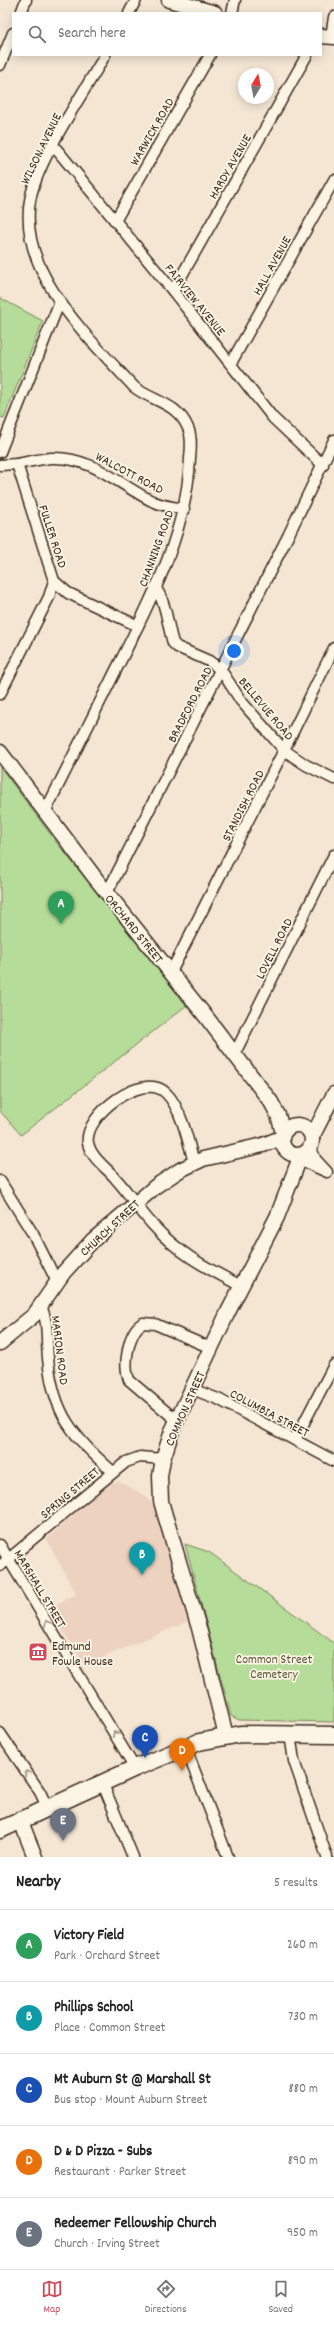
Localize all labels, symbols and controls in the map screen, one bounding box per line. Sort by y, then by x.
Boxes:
search box [12,12,322,56]
icon: search [26,23,48,45]
text: Search here [58,23,126,45]
north arrow [238,68,274,104]
street label: WARWICK ROAD [126,95,180,170]
street label: WILSON AVENUE [17,110,68,188]
street label: HARDY AVENUE [205,131,258,203]
street label: HALL AVENUE [249,233,297,299]
street label: FAIRVIEW AVENUE [159,261,229,341]
street label: WALCOTT ROAD [91,448,167,500]
street label: FULLER ROAD [32,503,71,571]
street label: CHANNING ROAD [135,507,180,590]
your location [224,641,244,661]
street label: BRADFORD ROAD [164,664,219,747]
street label: BELLEVUE ROAD [233,674,297,746]
street label: STANDISH ROAD [218,767,271,845]
pin: A [48,891,74,924]
street label: ORCHARD STREET [99,891,167,968]
street label: LOVELL ROAD [252,915,299,983]
street label: CHURCH STREET [76,1196,145,1262]
street label: MARION ROAD [45,1315,72,1386]
street label: COMMON STREET [161,1368,211,1450]
street label: COLUMBIA STREET [226,1385,312,1443]
street label: SPRING STREET [37,1463,104,1524]
pin: B [129,1542,155,1575]
street label: MARSHALL STREET [8,1546,70,1632]
one-way arrow [45,1620,52,1627]
place label: Edmund Fowle House [52,1638,113,1672]
museum icon: Edmund Fowle House [27,1641,49,1663]
park label: Common Street Cemetery [236,1651,312,1685]
pin: C [132,1725,158,1758]
one-way arrow [112,1731,119,1738]
pin: D [169,1738,195,1771]
one-way arrow [25,1771,32,1778]
pin: E [50,1808,76,1841]
text: Nearby [16,1871,60,1895]
text: 5 results [274,1874,318,1893]
text: Victory Field [54,1925,124,1947]
text: A [25,1936,33,1955]
text: 260 m [287,1936,318,1955]
text: Park · Orchard Street [54,1947,160,1966]
text: Phillips School [54,1997,133,2019]
text: B [26,2008,32,2027]
text: 730 m [288,2008,318,2027]
text: Place · Common Street [54,2019,165,2038]
text: Mt Auburn St @ Marshall St [54,2069,211,2091]
text: C [26,2080,32,2099]
text: 880 m [289,2080,318,2099]
text: Bus stop · Mount Auburn Street [54,2091,207,2110]
text: D & D Pizza - Subs [54,2141,152,2163]
text: D [26,2152,32,2171]
text: 890 m [288,2152,318,2171]
text: Restaurant · Parker Street [54,2163,186,2182]
text: Redeemer Fellowship Church [54,2213,216,2235]
text: E [26,2224,32,2243]
text: 950 m [287,2224,318,2243]
text: Church · Irving Street [54,2235,160,2254]
tab: Map [41,2278,63,2318]
tab: Directions [145,2278,187,2318]
tab: Saved [268,2278,293,2318]

